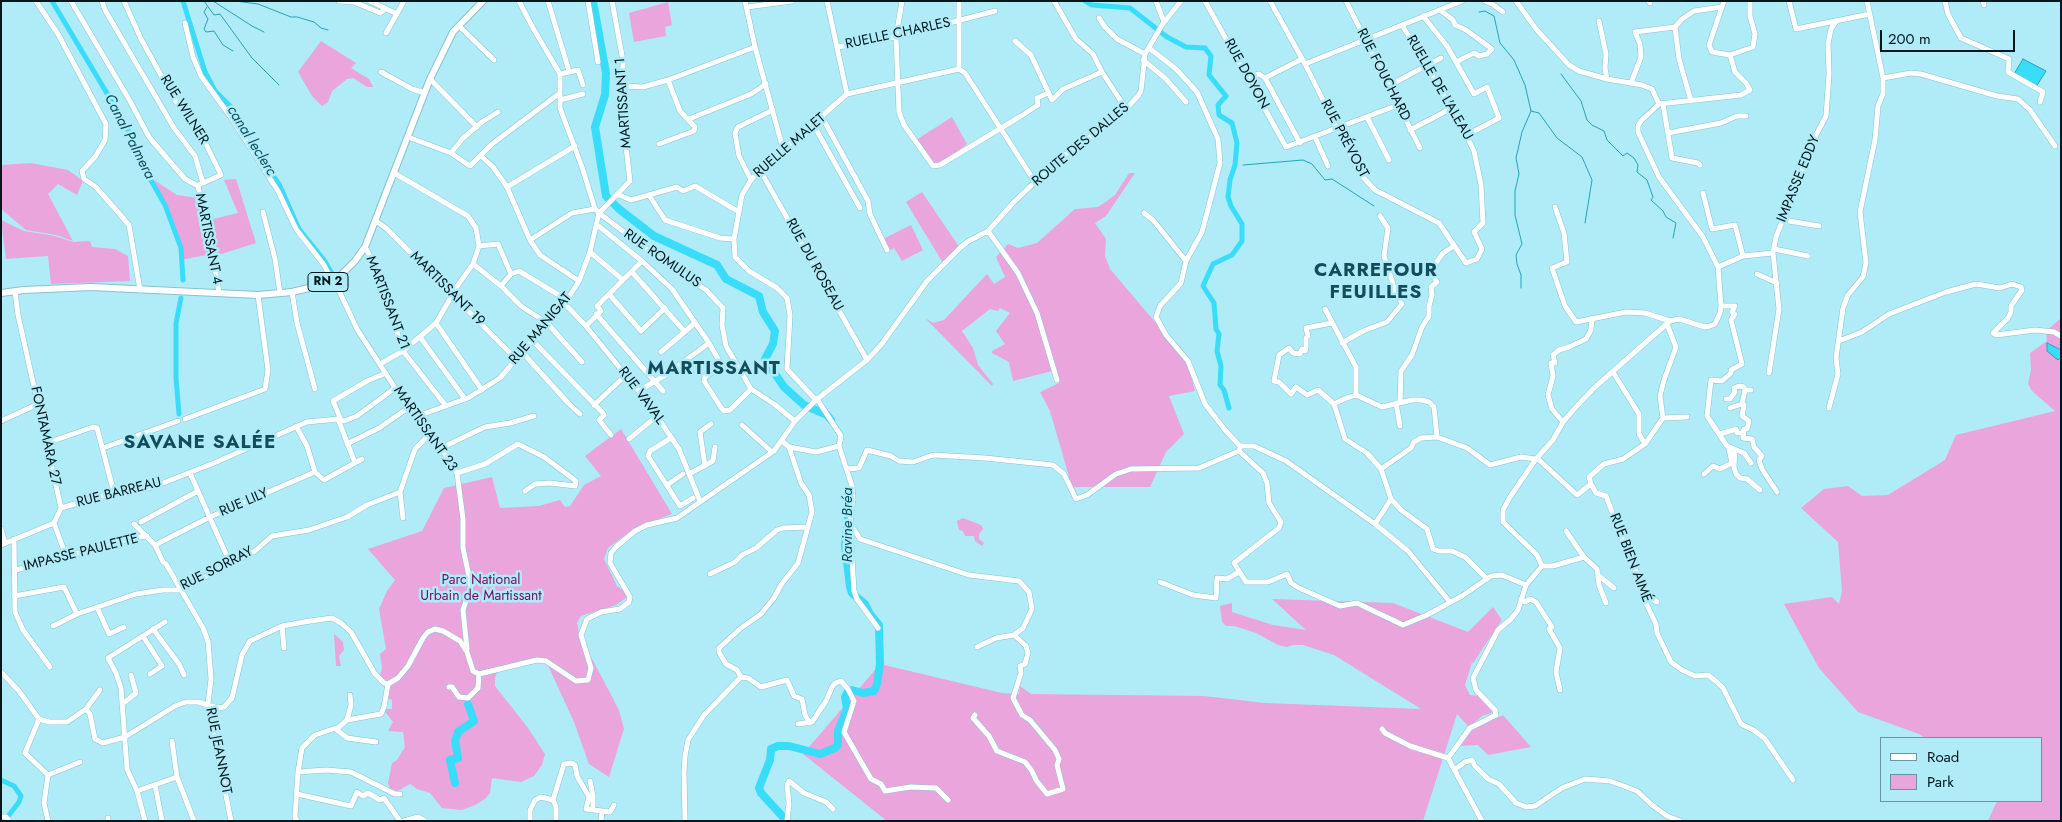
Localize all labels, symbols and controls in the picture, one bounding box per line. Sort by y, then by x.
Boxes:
street label: RUELLE CHARLES [844,15,952,53]
scale bar [1882,20,2017,52]
street label: RUE FOUCHARD [1352,26,1414,124]
text: 200 m [1888,28,1931,50]
street label: RUELLE DE L'ALEAU [1402,33,1476,143]
street label: RUE DOYON [1220,36,1272,112]
street label: MARTISSANT 1 [612,57,636,149]
street label: RUE WILNER [156,72,212,148]
water label: Canal Palmera [100,91,158,183]
street label: RUE PRÉVOST [1316,97,1372,181]
street label: ROUTE DES DALLES [1029,100,1133,190]
water label: canal leclerc [222,103,280,179]
street label: RUELLE MALET [751,110,829,182]
street label: IMPASSE EDDY [1774,133,1824,225]
street label: MARTISSANT 4 [191,192,225,286]
street label: RUE DU ROSEAU [782,216,846,314]
street label: RUE ROMULUS [620,226,704,292]
street label: MARTISSANT 19 [406,248,488,330]
street label: MARTISSANT 21 [361,254,413,352]
district label: CARREFOUR FEUILLES [1313,260,1439,304]
road number: RN 2 [308,272,348,292]
street label: RUE MANIGAT [506,290,576,368]
district label: MARTISSANT [646,358,782,380]
street label: RUE VAVAL [614,364,668,428]
street label: MARTISSANT 23 [389,383,461,475]
street label: FONTAMARA 27 [26,385,64,487]
district label: SAVANE SALÉE [122,432,278,454]
street label: RUE BARREAU [75,474,163,512]
street label: RUE LILY [217,485,271,521]
water label: Ravine Bréa [839,488,857,562]
street label: RUE BIEN AIMÉ [1605,511,1655,605]
street label: IMPASSE PAULETTE [22,531,140,575]
street label: RUE SORRAY [178,544,256,594]
park label: Parc National Urbain de Martissant [420,573,542,606]
street label: RUE JEANNOT [201,706,235,796]
legend [1880,737,2042,802]
text: Road [1927,746,1959,768]
text: Park [1927,771,1954,793]

